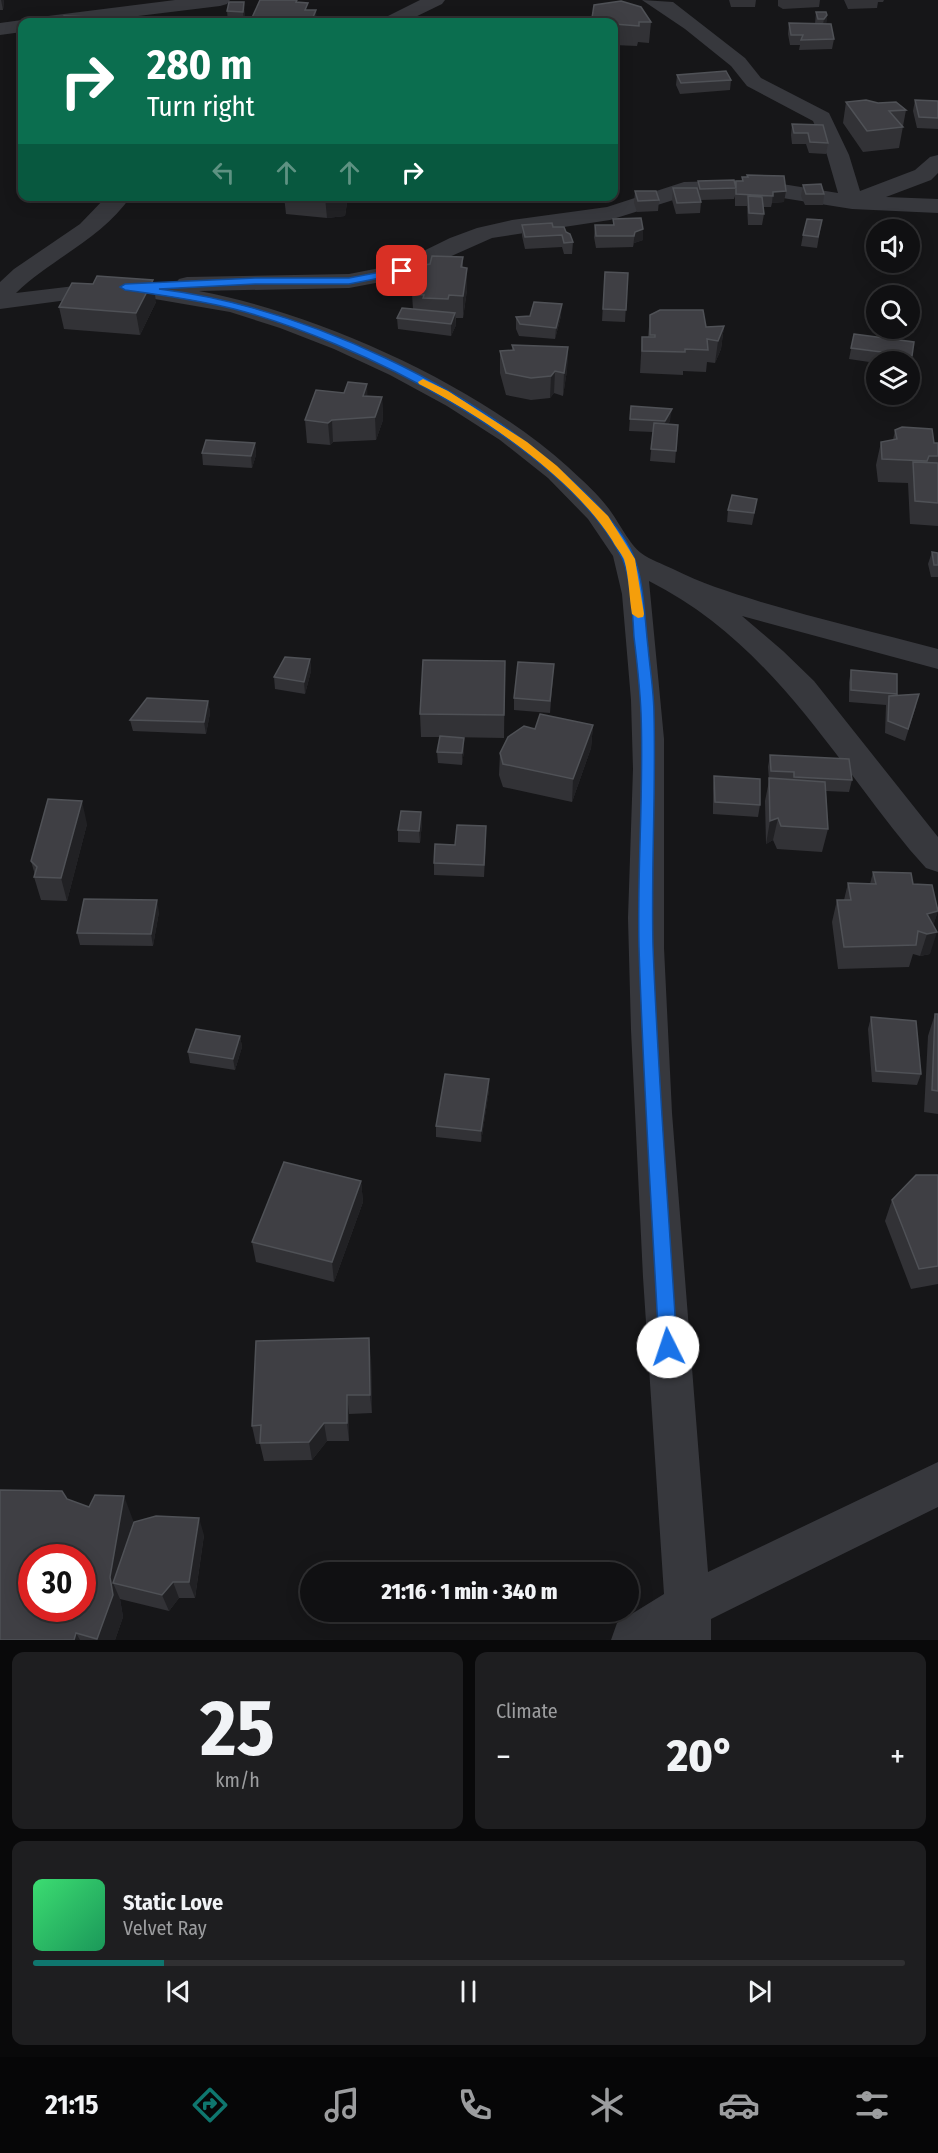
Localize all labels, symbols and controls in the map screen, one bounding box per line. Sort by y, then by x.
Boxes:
text: 280 m [147,40,252,90]
icon: right [48,42,126,120]
text: Turn right [147,91,255,123]
icon: left [207,156,240,189]
icon: ahead [270,156,303,189]
icon: ahead [333,156,366,189]
icon: right [396,156,429,189]
map controls [866,219,920,405]
button: sound [866,219,920,273]
pin [376,245,427,296]
icon: arrive [385,254,418,287]
button: search [866,285,920,339]
button: layers [866,351,920,405]
position arrow [636,1315,700,1379]
speed limit sign: 30 [18,1544,96,1622]
text: 21:16 · 1 min · 340 m [381,1578,558,1605]
text: 25 [200,1682,275,1776]
text: Climate [496,1699,558,1723]
text: 20° [667,1729,734,1783]
text: − [496,1737,511,1777]
text: + [890,1737,905,1777]
text: km/h [215,1768,260,1792]
text: Static Love [123,1889,223,1916]
text: Velvet Ray [123,1916,207,1940]
icon: previous [162,1975,195,2008]
icon: pause [452,1975,485,2008]
icon: next [743,1975,776,2008]
icon: directions [189,2084,231,2126]
icon: music [321,2084,363,2126]
icon: phone [454,2084,496,2126]
icon: climate [586,2084,628,2126]
icon: car [718,2084,760,2126]
icon: filters [851,2084,893,2126]
text: 21:15 [45,2089,99,2121]

